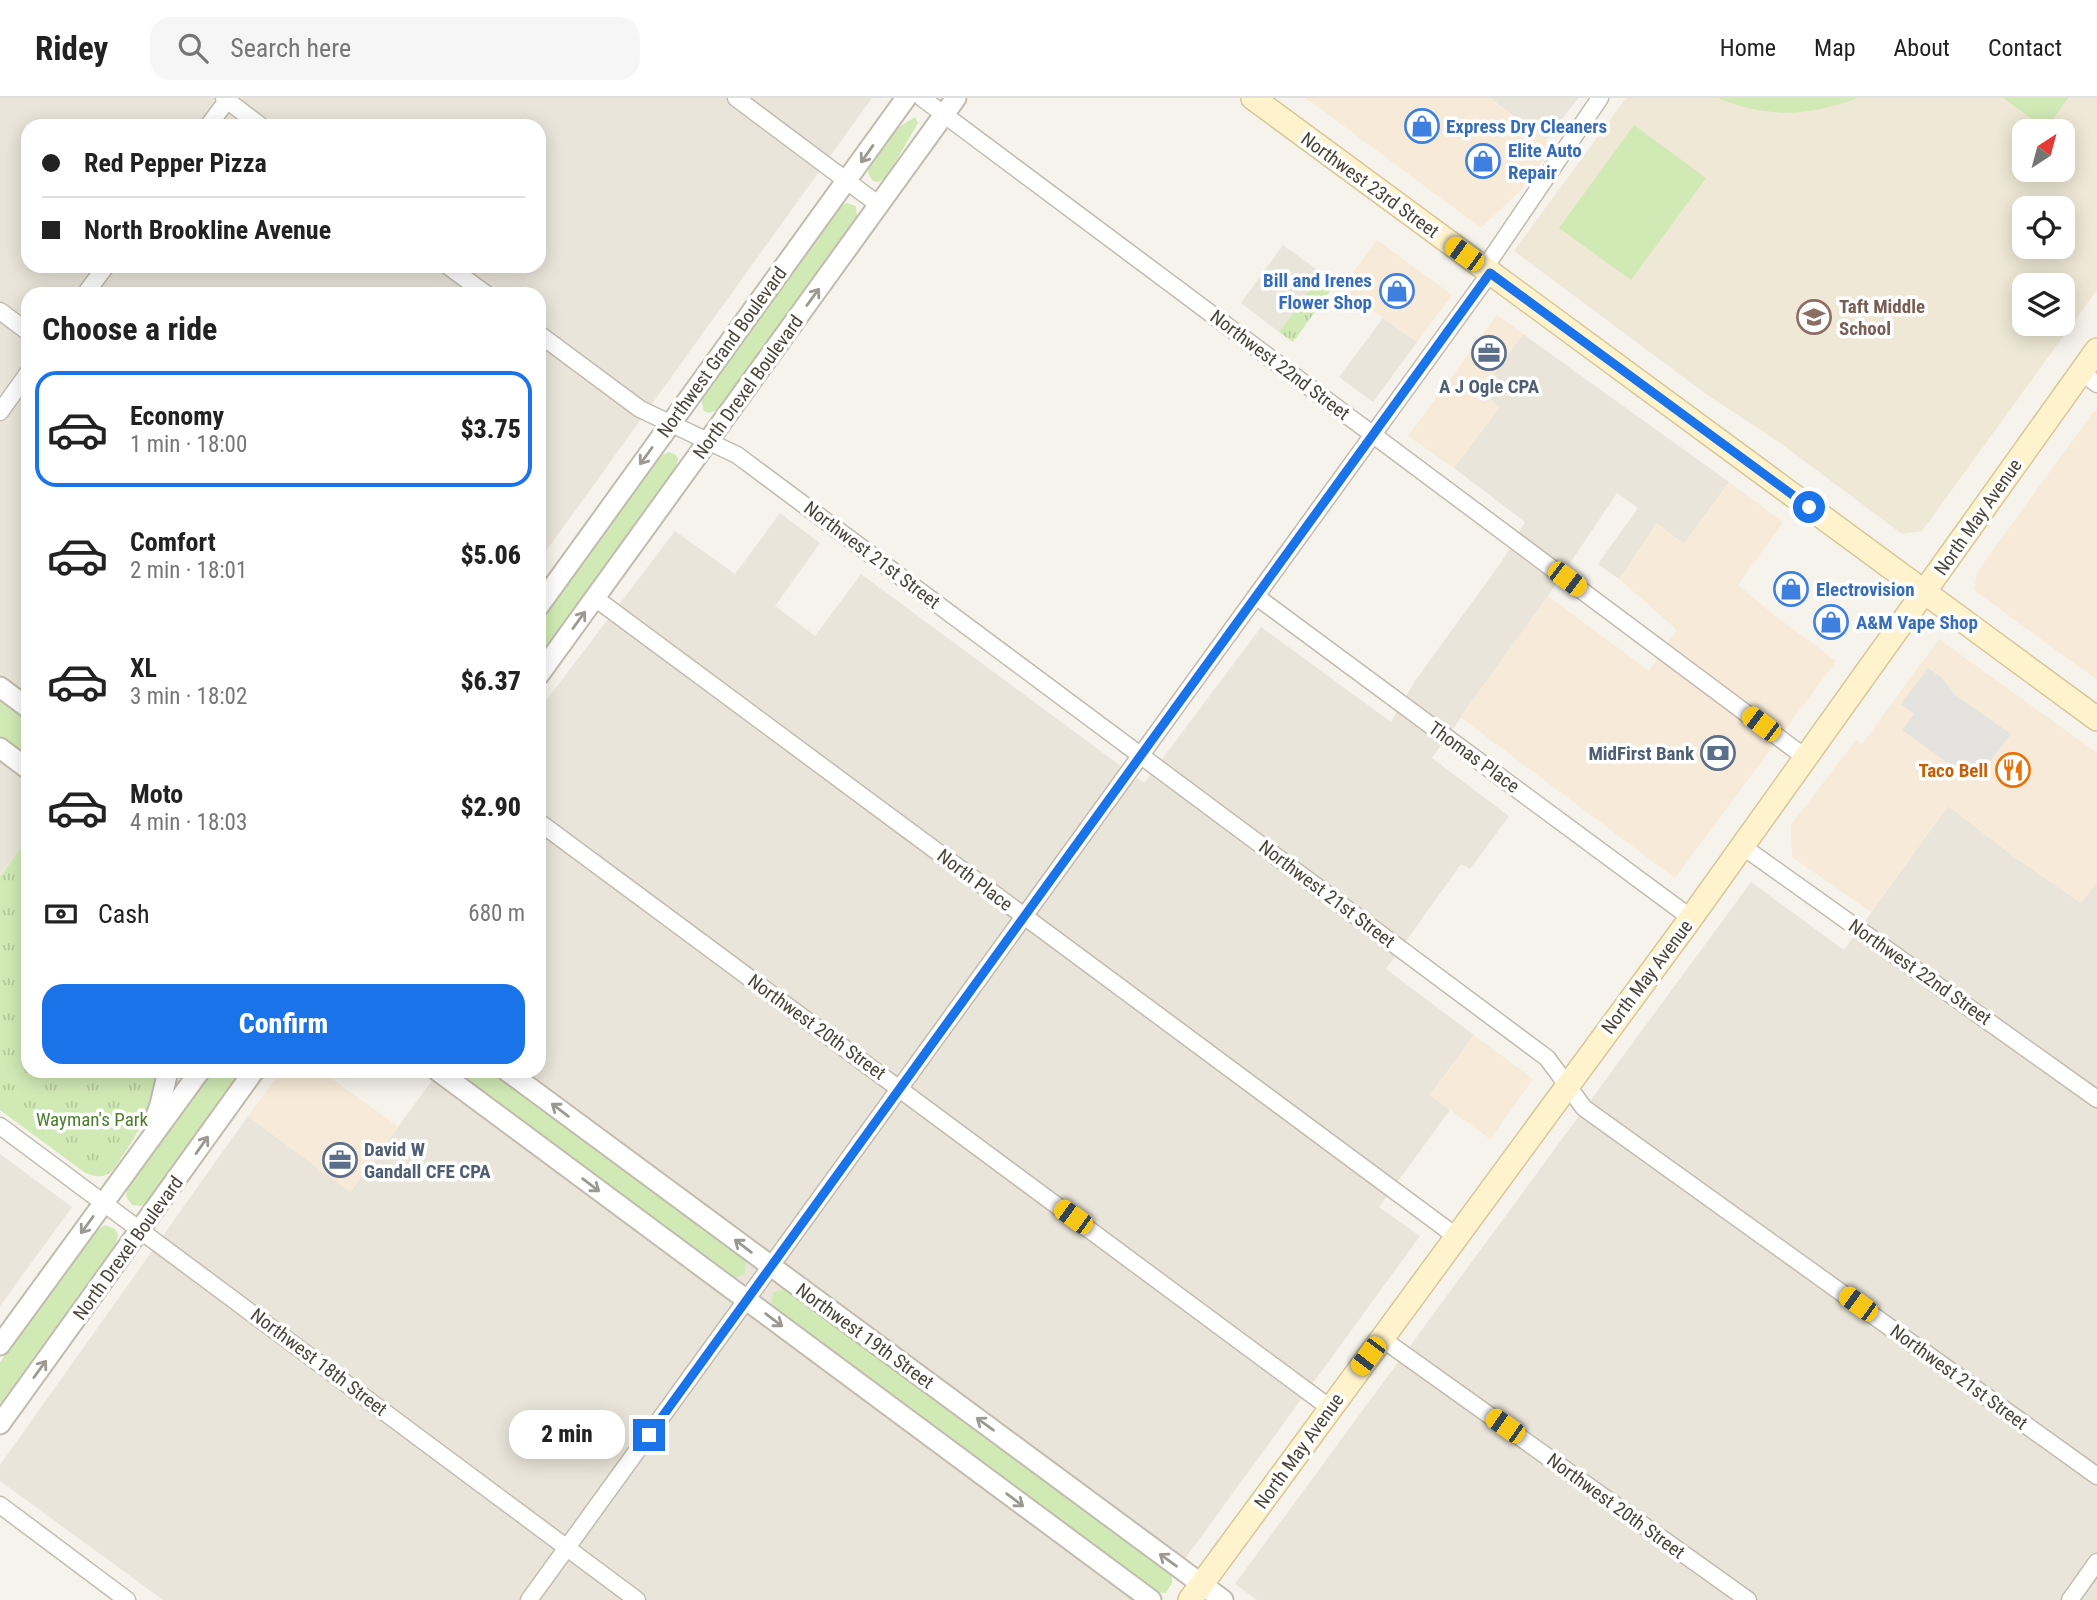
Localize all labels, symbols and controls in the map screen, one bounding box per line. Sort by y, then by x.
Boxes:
search box [150,17,640,80]
text: Ridey [35,29,108,68]
icon: search [174,29,212,67]
text: Search here [230,33,351,63]
text: Home [1720,34,1776,62]
text: Map [1814,34,1856,62]
text: About [1894,34,1950,62]
text: Contact [1988,34,2062,62]
shop icon: Express Dry Cleaners [1403,107,1441,145]
place label: Express Dry Cleaners [1446,115,1607,138]
north arrow [2012,119,2076,182]
map controls [2012,119,2075,336]
street label: Northwest 23rd Street [1297,127,1443,243]
place label: Elite Auto Repair [1508,139,1582,184]
shop icon: Elite Auto Repair [1464,142,1502,180]
one-way arrow [859,144,874,163]
text: Red Pepper Pizza [84,148,267,178]
button: locate [2012,196,2075,259]
text: North Brookline Avenue [84,215,331,245]
car [1441,233,1488,275]
street label: Northwest Grand Boulevard [652,262,792,442]
place label: Bill and Irenes Flower Shop [1263,269,1372,314]
shop icon: Bill and Irenes Flower Shop [1378,272,1416,310]
button: layers [2012,273,2075,336]
one-way arrow [805,288,820,307]
place label: Taft Middle School [1839,295,1925,340]
school or university icon: Taft Middle School [1795,298,1833,336]
street label: Northwest 22nd Street [1206,305,1354,425]
text: Choose a ride [42,310,217,348]
street label: North Drexel Boulevard [688,311,808,463]
office icon: A J Ogle CPA [1470,334,1508,372]
place label: A J Ogle CPA [1439,375,1540,398]
icon: car [46,398,109,461]
text: Economy [130,401,224,431]
text: $3.75 [460,414,521,444]
text: 1 min · 18:00 [130,431,247,458]
one-way arrow [639,446,653,465]
street label: North May Avenue [1929,454,2027,580]
route start [1793,491,1825,523]
street label: Northwest 21st Street [800,496,944,614]
icon: car [46,524,109,587]
text: Comfort [130,527,216,557]
text: $5.06 [460,540,521,570]
text: 2 min · 18:01 [130,557,247,584]
car [1544,558,1591,600]
shop icon: Electrovision [1772,570,1810,608]
place label: Electrovision [1816,578,1915,601]
shop icon: A&M Vape Shop [1812,603,1850,641]
one-way arrow [572,611,586,630]
place label: A&M Vape Shop [1856,611,1978,634]
icon: car [46,650,109,713]
text: XL [130,653,157,683]
text: $6.37 [460,666,521,696]
text: 3 min · 18:02 [130,683,247,710]
car [1738,703,1785,745]
street label: Thomas Place [1424,716,1524,798]
bank icon: MidFirst Bank [1699,734,1737,772]
place label: MidFirst Bank [1588,742,1695,765]
restaurant icon: Taco Bell [1994,751,2032,789]
place label: Taco Bell [1918,759,1988,782]
icon: car [46,776,109,839]
text: Moto [130,779,183,809]
text: $2.90 [460,792,521,822]
text: 4 min · 18:03 [130,809,247,836]
street label: Northwest 21st Street [1255,835,1399,953]
street label: North Place [933,844,1017,916]
icon: cash [42,895,80,933]
text: Cash [98,899,150,929]
text: 680 m [468,900,525,927]
street label: Northwest 22nd Street [1844,914,1996,1030]
street label: North May Avenue [1597,915,1697,1039]
street label: Northwest 20th Street [744,969,890,1085]
button: Confirm [42,984,525,1064]
one-way arrow [551,1103,570,1118]
park label: Wayman's Park [36,1108,149,1131]
one-way arrow [195,1136,209,1155]
place label: David W Gandall CFE CPA [364,1138,491,1183]
office icon: David W Gandall CFE CPA [321,1141,359,1179]
street label: North Drexel Boulevard [68,1172,188,1324]
one-way arrow [581,1177,600,1192]
car [1050,1196,1097,1238]
one-way arrow [80,1215,94,1234]
one-way arrow [734,1238,753,1253]
street label: Northwest 19th Street [792,1278,938,1394]
car [1835,1283,1882,1325]
street label: Northwest 18th Street [246,1303,392,1421]
one-way arrow [764,1313,783,1328]
street label: Northwest 21st Street [1886,1319,2032,1435]
car [1347,1333,1390,1379]
one-way arrow [33,1360,47,1379]
street label: North May Avenue [1249,1389,1349,1513]
car [1482,1405,1529,1447]
callout: 2 min [509,1410,624,1460]
one-way arrow [976,1417,995,1432]
route end [633,1419,665,1451]
text: 2 min [541,1421,593,1448]
street label: Northwest 20th Street [1543,1448,1689,1564]
one-way arrow [1006,1492,1024,1507]
one-way arrow [1159,1552,1178,1567]

